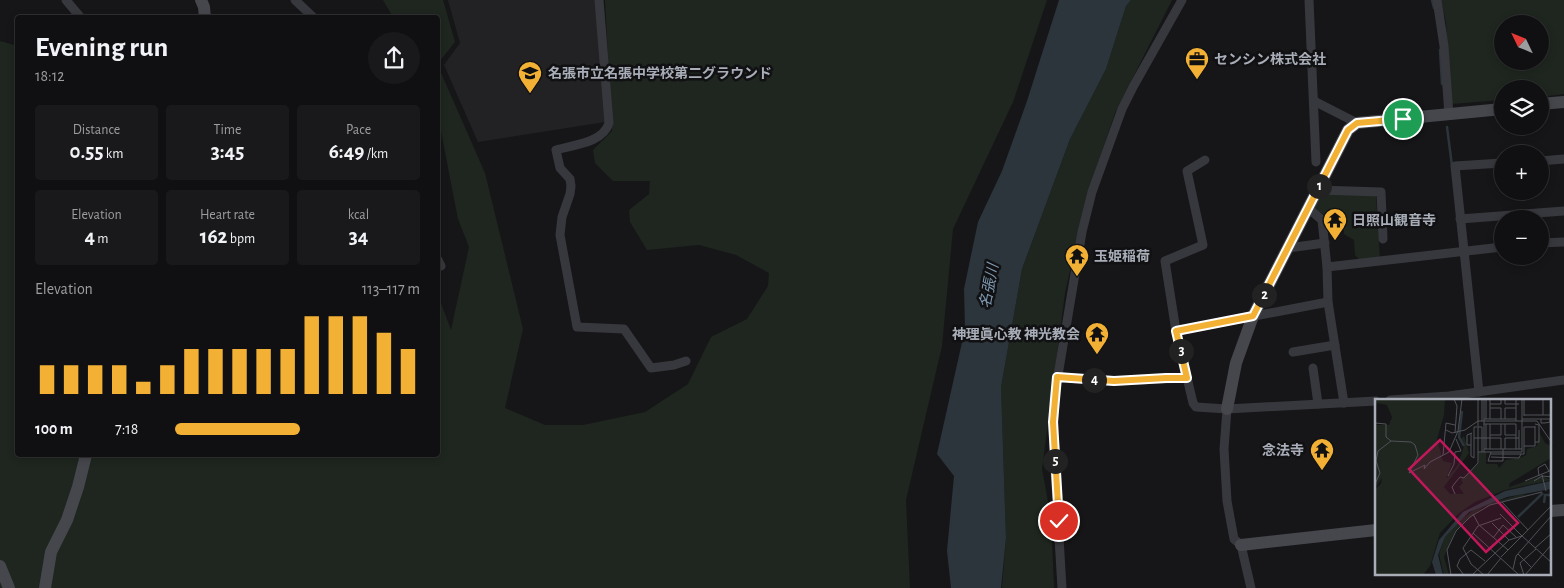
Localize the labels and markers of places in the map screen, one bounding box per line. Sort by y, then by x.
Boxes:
office icon: センシン株式会社 [1184,46,1210,80]
place label: センシン株式会社 [1214,51,1326,67]
school or university icon: 名張市立名張中学校第二グラウンド [517,60,543,94]
place label: 名張市立名張中学校第二グラウンド [548,65,772,81]
pin [1382,98,1424,140]
pin: 1 [1306,174,1332,198]
temple icon: 日照山観音寺 [1322,207,1348,241]
place label: 日照山観音寺 [1352,213,1436,228]
temple icon: 玉姫稲荷 [1064,243,1090,277]
place label: 玉姫稲荷 [1094,249,1150,264]
pin: 2 [1252,282,1276,308]
temple icon: 神理眞心教 神光教会 [1084,321,1110,355]
place label: 神理眞心教 神光教会 [952,326,1080,342]
pin: 3 [1168,338,1194,364]
pin: 4 [1082,368,1106,392]
temple icon: 念法寺 [1309,437,1335,471]
place label: 念法寺 [1262,443,1304,458]
pin: 5 [1042,448,1068,474]
pin [1038,500,1080,542]

